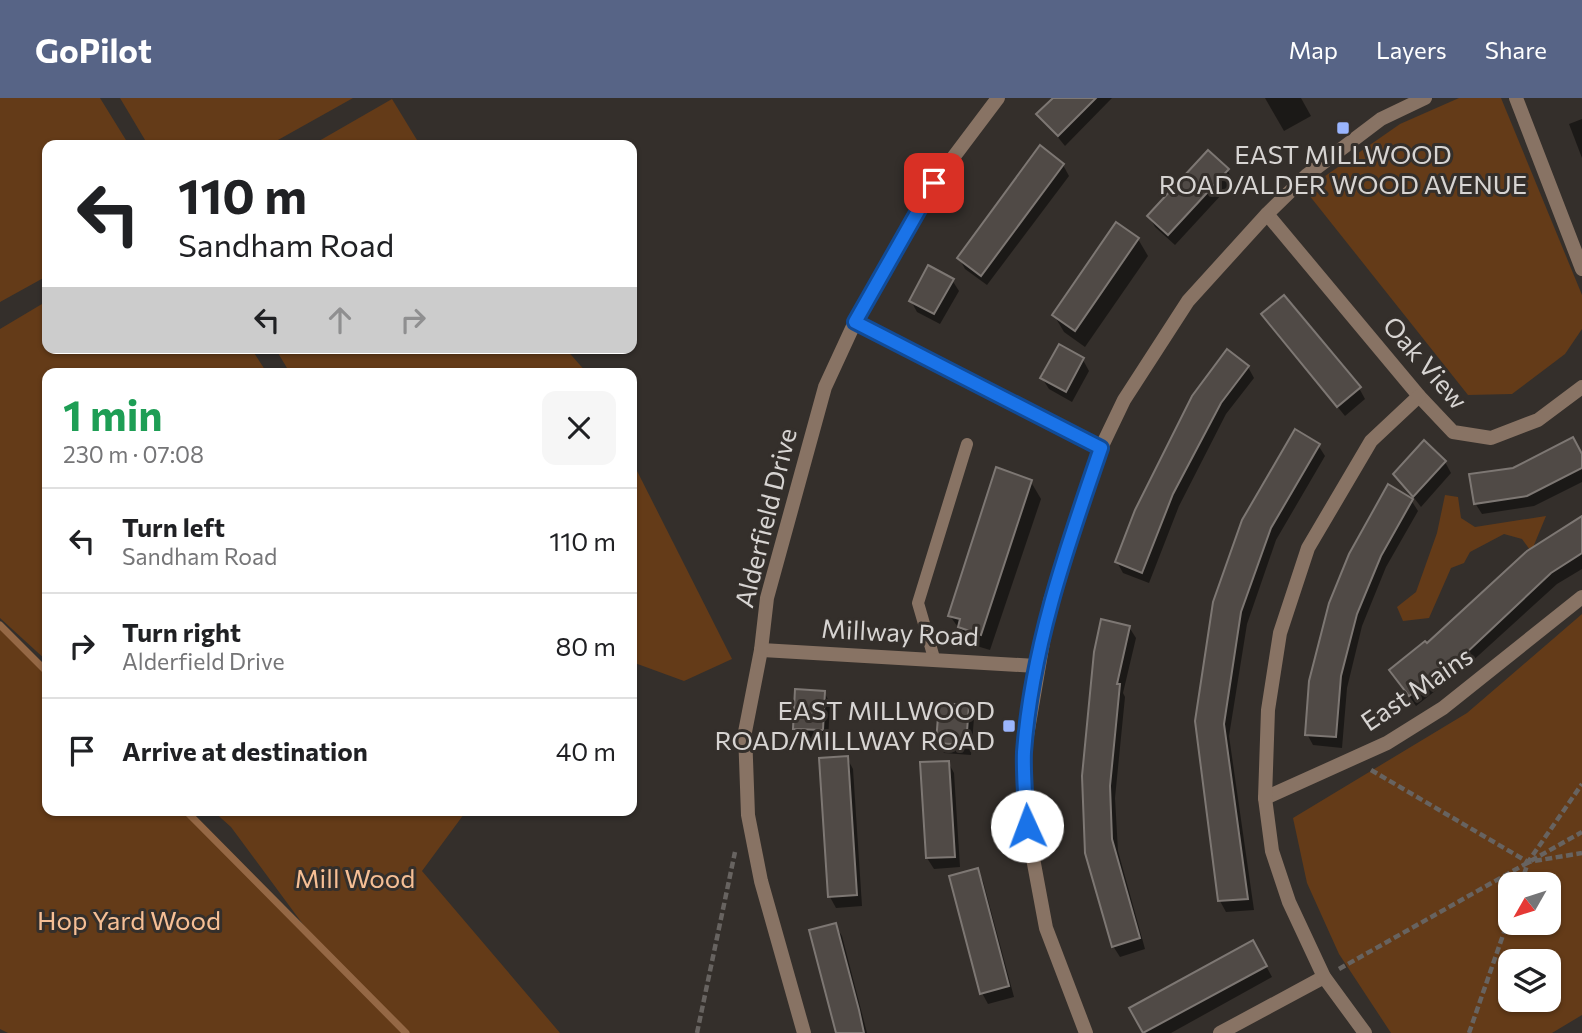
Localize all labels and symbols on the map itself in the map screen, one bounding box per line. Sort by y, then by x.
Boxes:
marker: EAST MILLWOOD ROAD/ALDER WOOD AVENUE [1335,120,1351,136]
place label: EAST MILLWOOD ROAD/ALDER WOOD AVENUE [1159,138,1527,199]
pin [904,153,964,213]
street label: Oak View [1377,309,1475,415]
street label: Alderfield Drive [727,425,802,611]
street label: Millway Road [820,612,980,651]
street label: East Mains [1354,639,1478,736]
place label: EAST MILLWOOD ROAD/MILLWAY ROAD [715,694,995,755]
marker: EAST MILLWOOD ROAD/MILLWAY ROAD [1001,718,1017,734]
position arrow [990,789,1064,863]
park label: Mill Wood [295,862,415,893]
north arrow [1498,872,1561,934]
park label: Hop Yard Wood [37,904,221,935]

